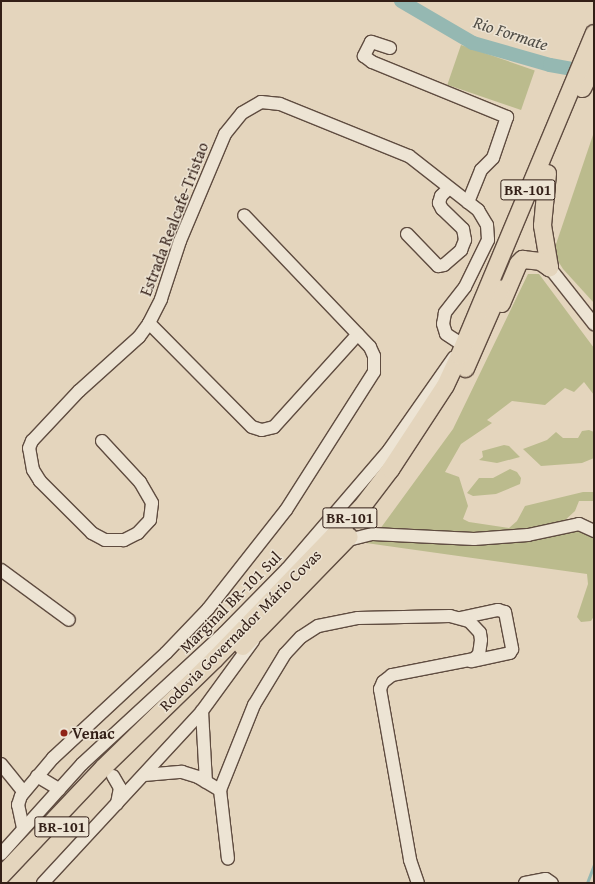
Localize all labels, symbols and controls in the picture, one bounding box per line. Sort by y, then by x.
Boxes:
water label: Rio Formate [471,11,551,55]
street label: Estrada Realcafe-Tristao [136,139,212,299]
road number: BR-101 [500,177,556,203]
road number: BR-101 [322,505,378,531]
street label: Rodovia Governador Mário Covas [155,545,325,715]
street label: Marginal BR-101 Sul [175,547,285,657]
place label: Venac [72,723,115,743]
marker: Venac [59,728,69,738]
road number: BR-101 [34,814,90,840]

